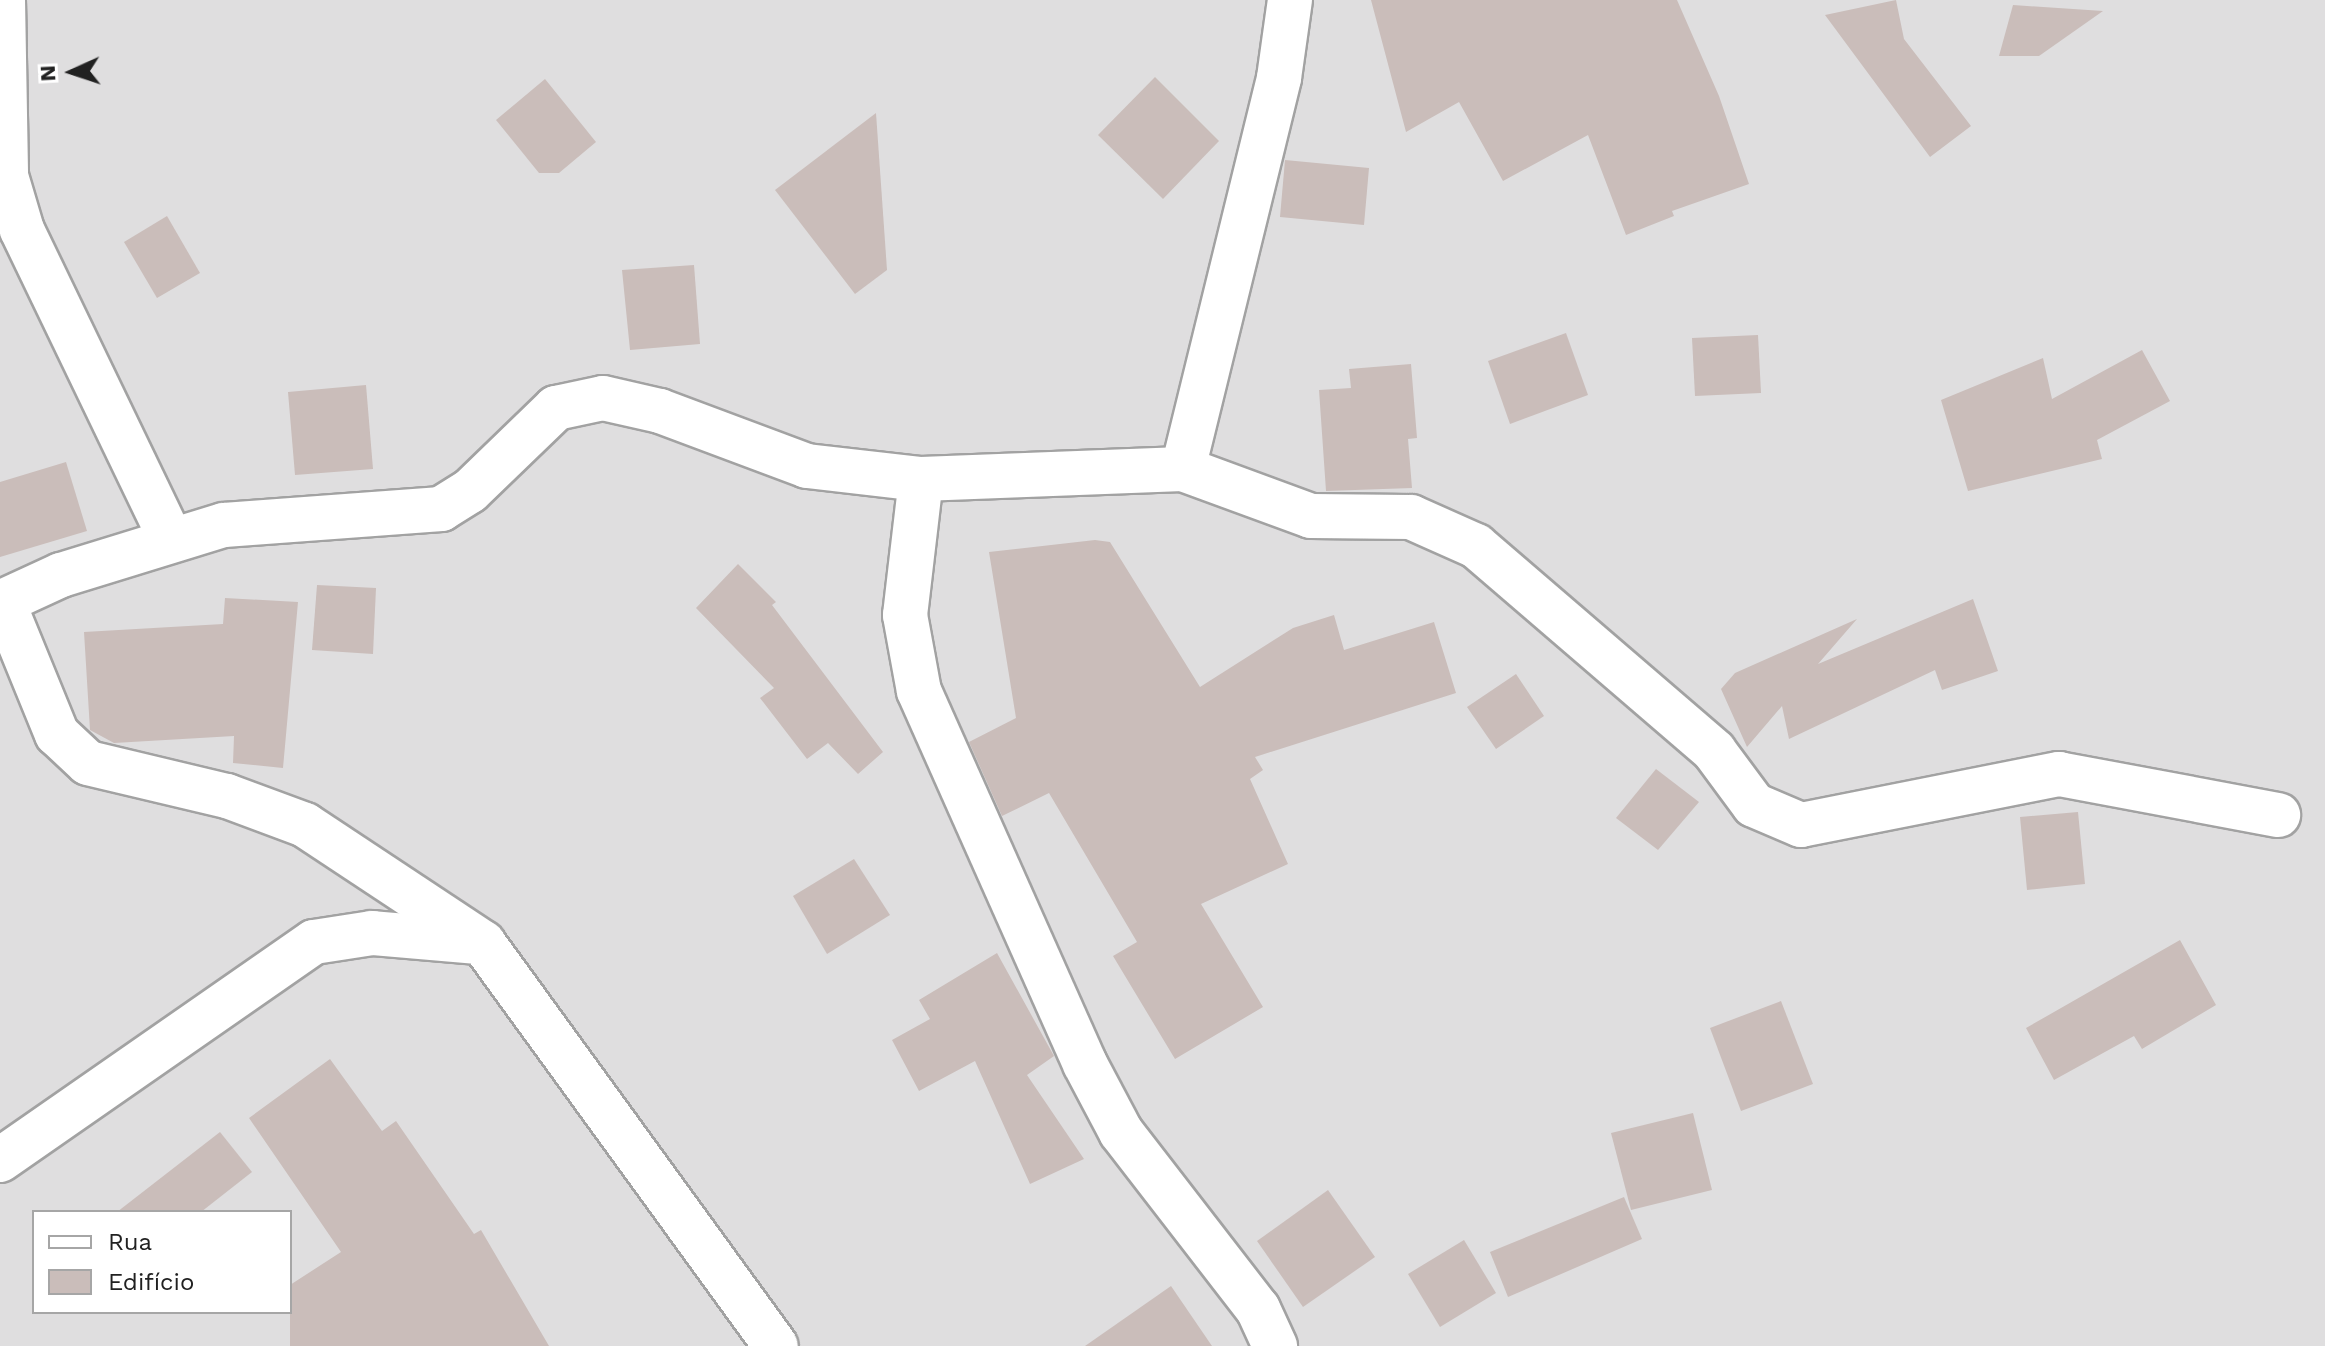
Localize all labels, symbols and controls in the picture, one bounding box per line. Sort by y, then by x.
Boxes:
north arrow [32,32,112,112]
text: N [35,64,60,82]
legend [32,1210,292,1314]
text: Rua [108,1228,152,1256]
text: Edifício [108,1268,194,1296]

